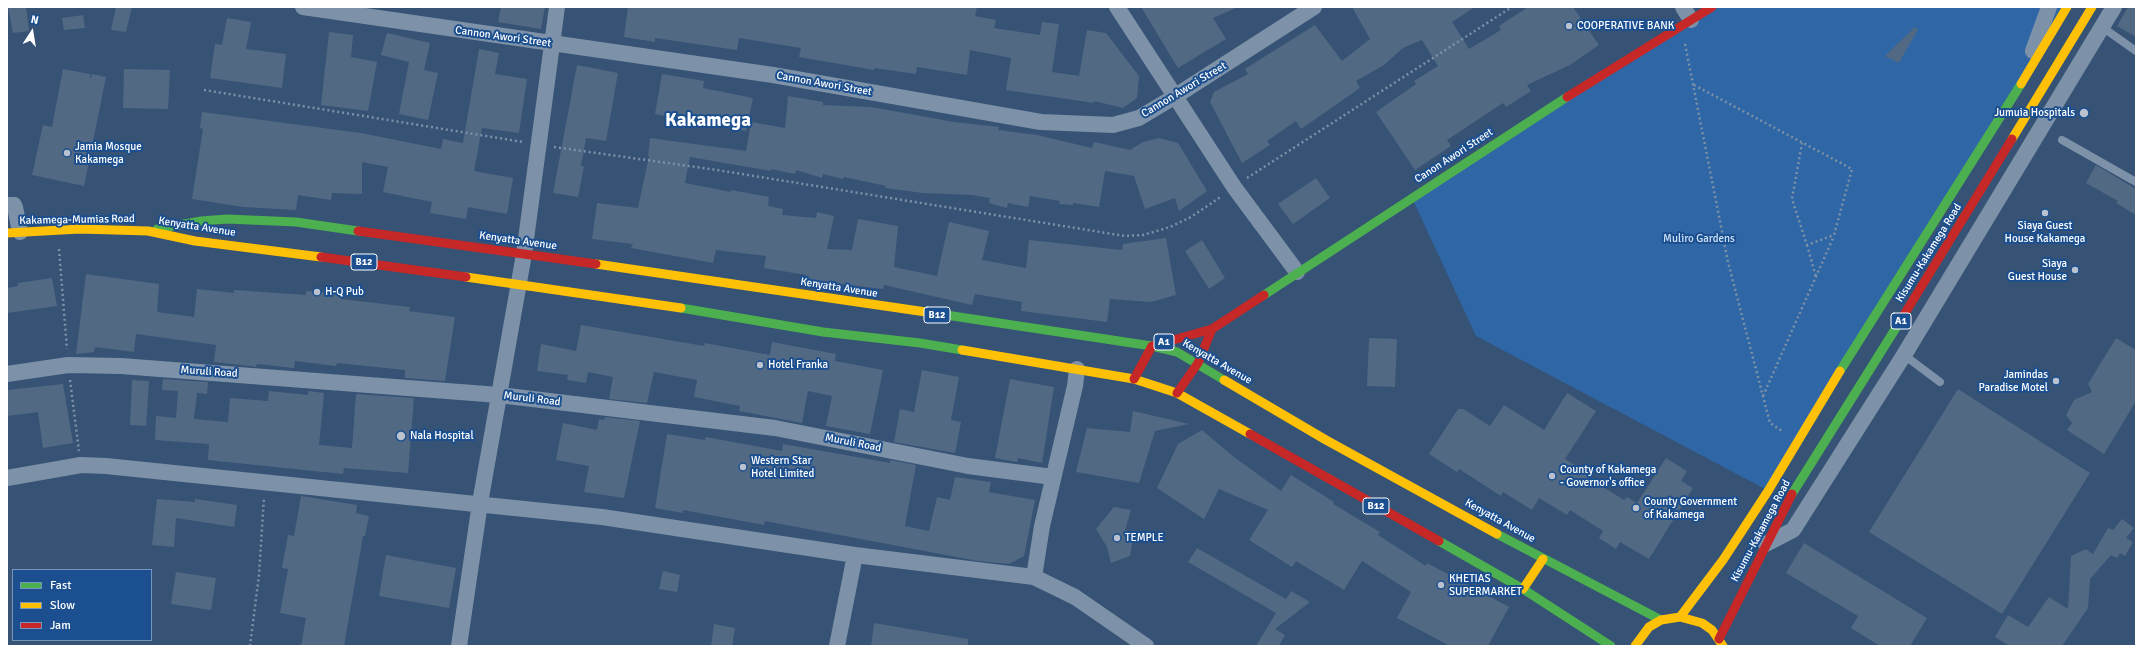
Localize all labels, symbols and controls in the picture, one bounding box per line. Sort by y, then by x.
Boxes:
north arrow [12,12,52,52]
text: N [30,13,40,27]
place label: COOPERATIVE BANK [1577,19,1674,33]
marker: COOPERATIVE BANK [1564,21,1574,31]
street label: Cannon Awori Street [454,24,552,50]
street label: Cannon Awori Street [1139,59,1229,121]
street label: Cannon Awori Street [775,69,873,99]
place label: Jumuia Hospitals [1994,106,2075,120]
marker: Jumuia Hospitals [2078,107,2090,119]
district label: Kakamega [665,110,751,132]
street label: Canon Awori Street [1412,126,1496,186]
place label: Jamia Mosque Kakamega [75,140,142,166]
marker: Jamia Mosque Kakamega [62,148,72,158]
street label: Kisumu-Kakamega Road [1893,201,1965,305]
marker: Siaya Guest House Kakamega [2040,208,2050,218]
street label: Kakamega-Mumias Road [19,212,135,228]
street label: Kenyatta Avenue [157,214,237,240]
place label: Siaya Guest House Kakamega [2005,219,2085,245]
street label: Kenyatta Avenue [478,229,558,253]
park label: Muliro Gardens [1663,232,1735,246]
road number: B12 [351,254,377,270]
place label: Siaya Guest House [2008,257,2067,283]
marker: Siaya Guest House [2070,265,2080,275]
street label: Kenyatta Avenue [799,275,879,301]
place label: H-Q Pub [325,285,364,299]
marker: H-Q Pub [312,287,322,297]
road number: B12 [924,307,950,323]
road number: A1 [1891,313,1911,329]
road number: A1 [1154,334,1174,350]
street label: Kenyatta Avenue [1180,337,1254,387]
place label: Hotel Franka [768,358,828,372]
marker: Hotel Franka [755,360,765,370]
street label: Muruli Road [180,363,238,381]
place label: Jamindas Paradise Motel [1978,368,2048,394]
marker: Jamindas Paradise Motel [2051,376,2061,386]
street label: Muruli Road [503,389,561,409]
place label: Nala Hospital [410,429,474,443]
marker: Nala Hospital [395,430,407,442]
street label: Muruli Road [824,431,882,455]
place label: Western Star Hotel Limited [751,454,814,480]
marker: Western Star Hotel Limited [738,462,748,472]
place label: County of Kakamega - Governor's office [1560,463,1656,489]
marker: County of Kakamega - Governor's office [1547,471,1557,481]
street label: Kisumu-Kakamega Road [1728,478,1794,584]
place label: County Government of Kakamega [1644,495,1737,521]
street label: Kenyatta Avenue [1463,496,1537,546]
road number: B12 [1363,498,1389,514]
marker: County Government of Kakamega [1631,503,1641,513]
place label: TEMPLE [1125,531,1164,545]
marker: TEMPLE [1112,533,1122,543]
legend [12,569,152,641]
place label: KHETIAS SUPERMARKET [1449,572,1522,598]
text: Fast [50,578,71,593]
marker: KHETIAS SUPERMARKET [1436,580,1446,590]
text: Slow [50,598,75,613]
text: Jam [50,618,71,633]

